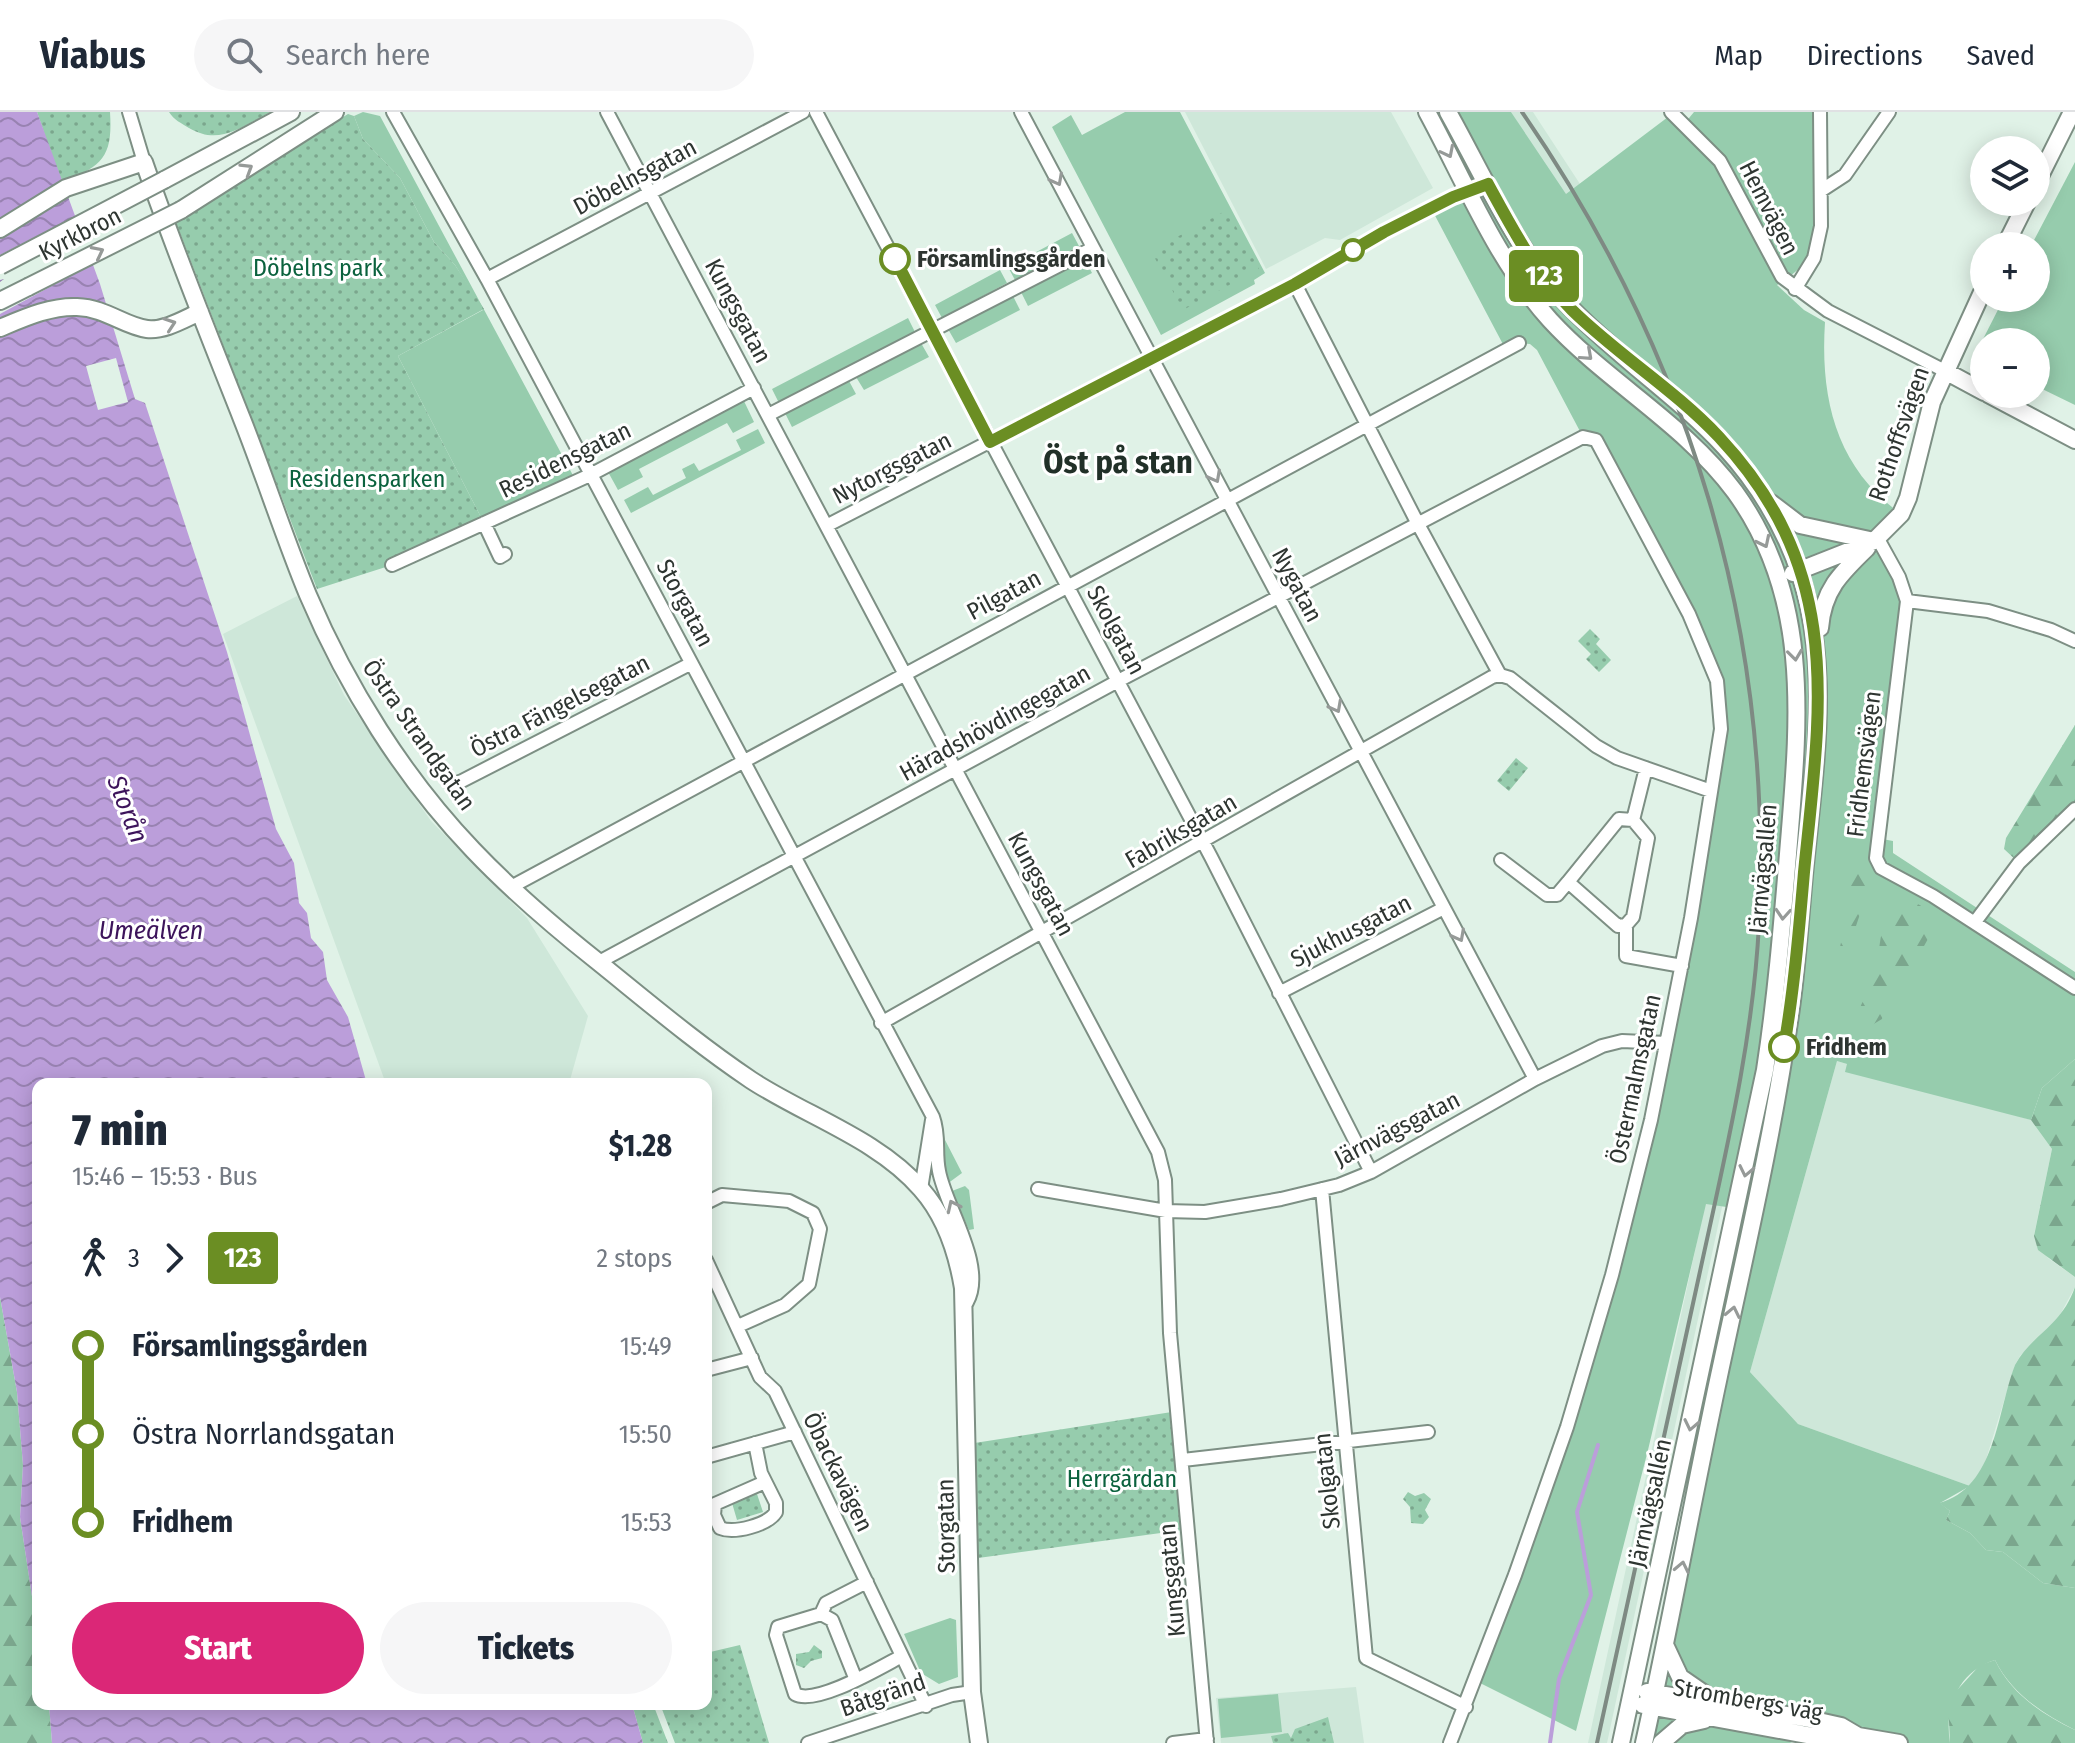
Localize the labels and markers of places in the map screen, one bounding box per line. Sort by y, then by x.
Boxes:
unlabelled marker [1342,239,1364,261]
marker: Församlingsgården [880,244,910,274]
place label: Församlingsgården [917,245,1106,273]
marker: Fridhem [1769,1032,1799,1062]
place label: Fridhem [1806,1033,1887,1061]

